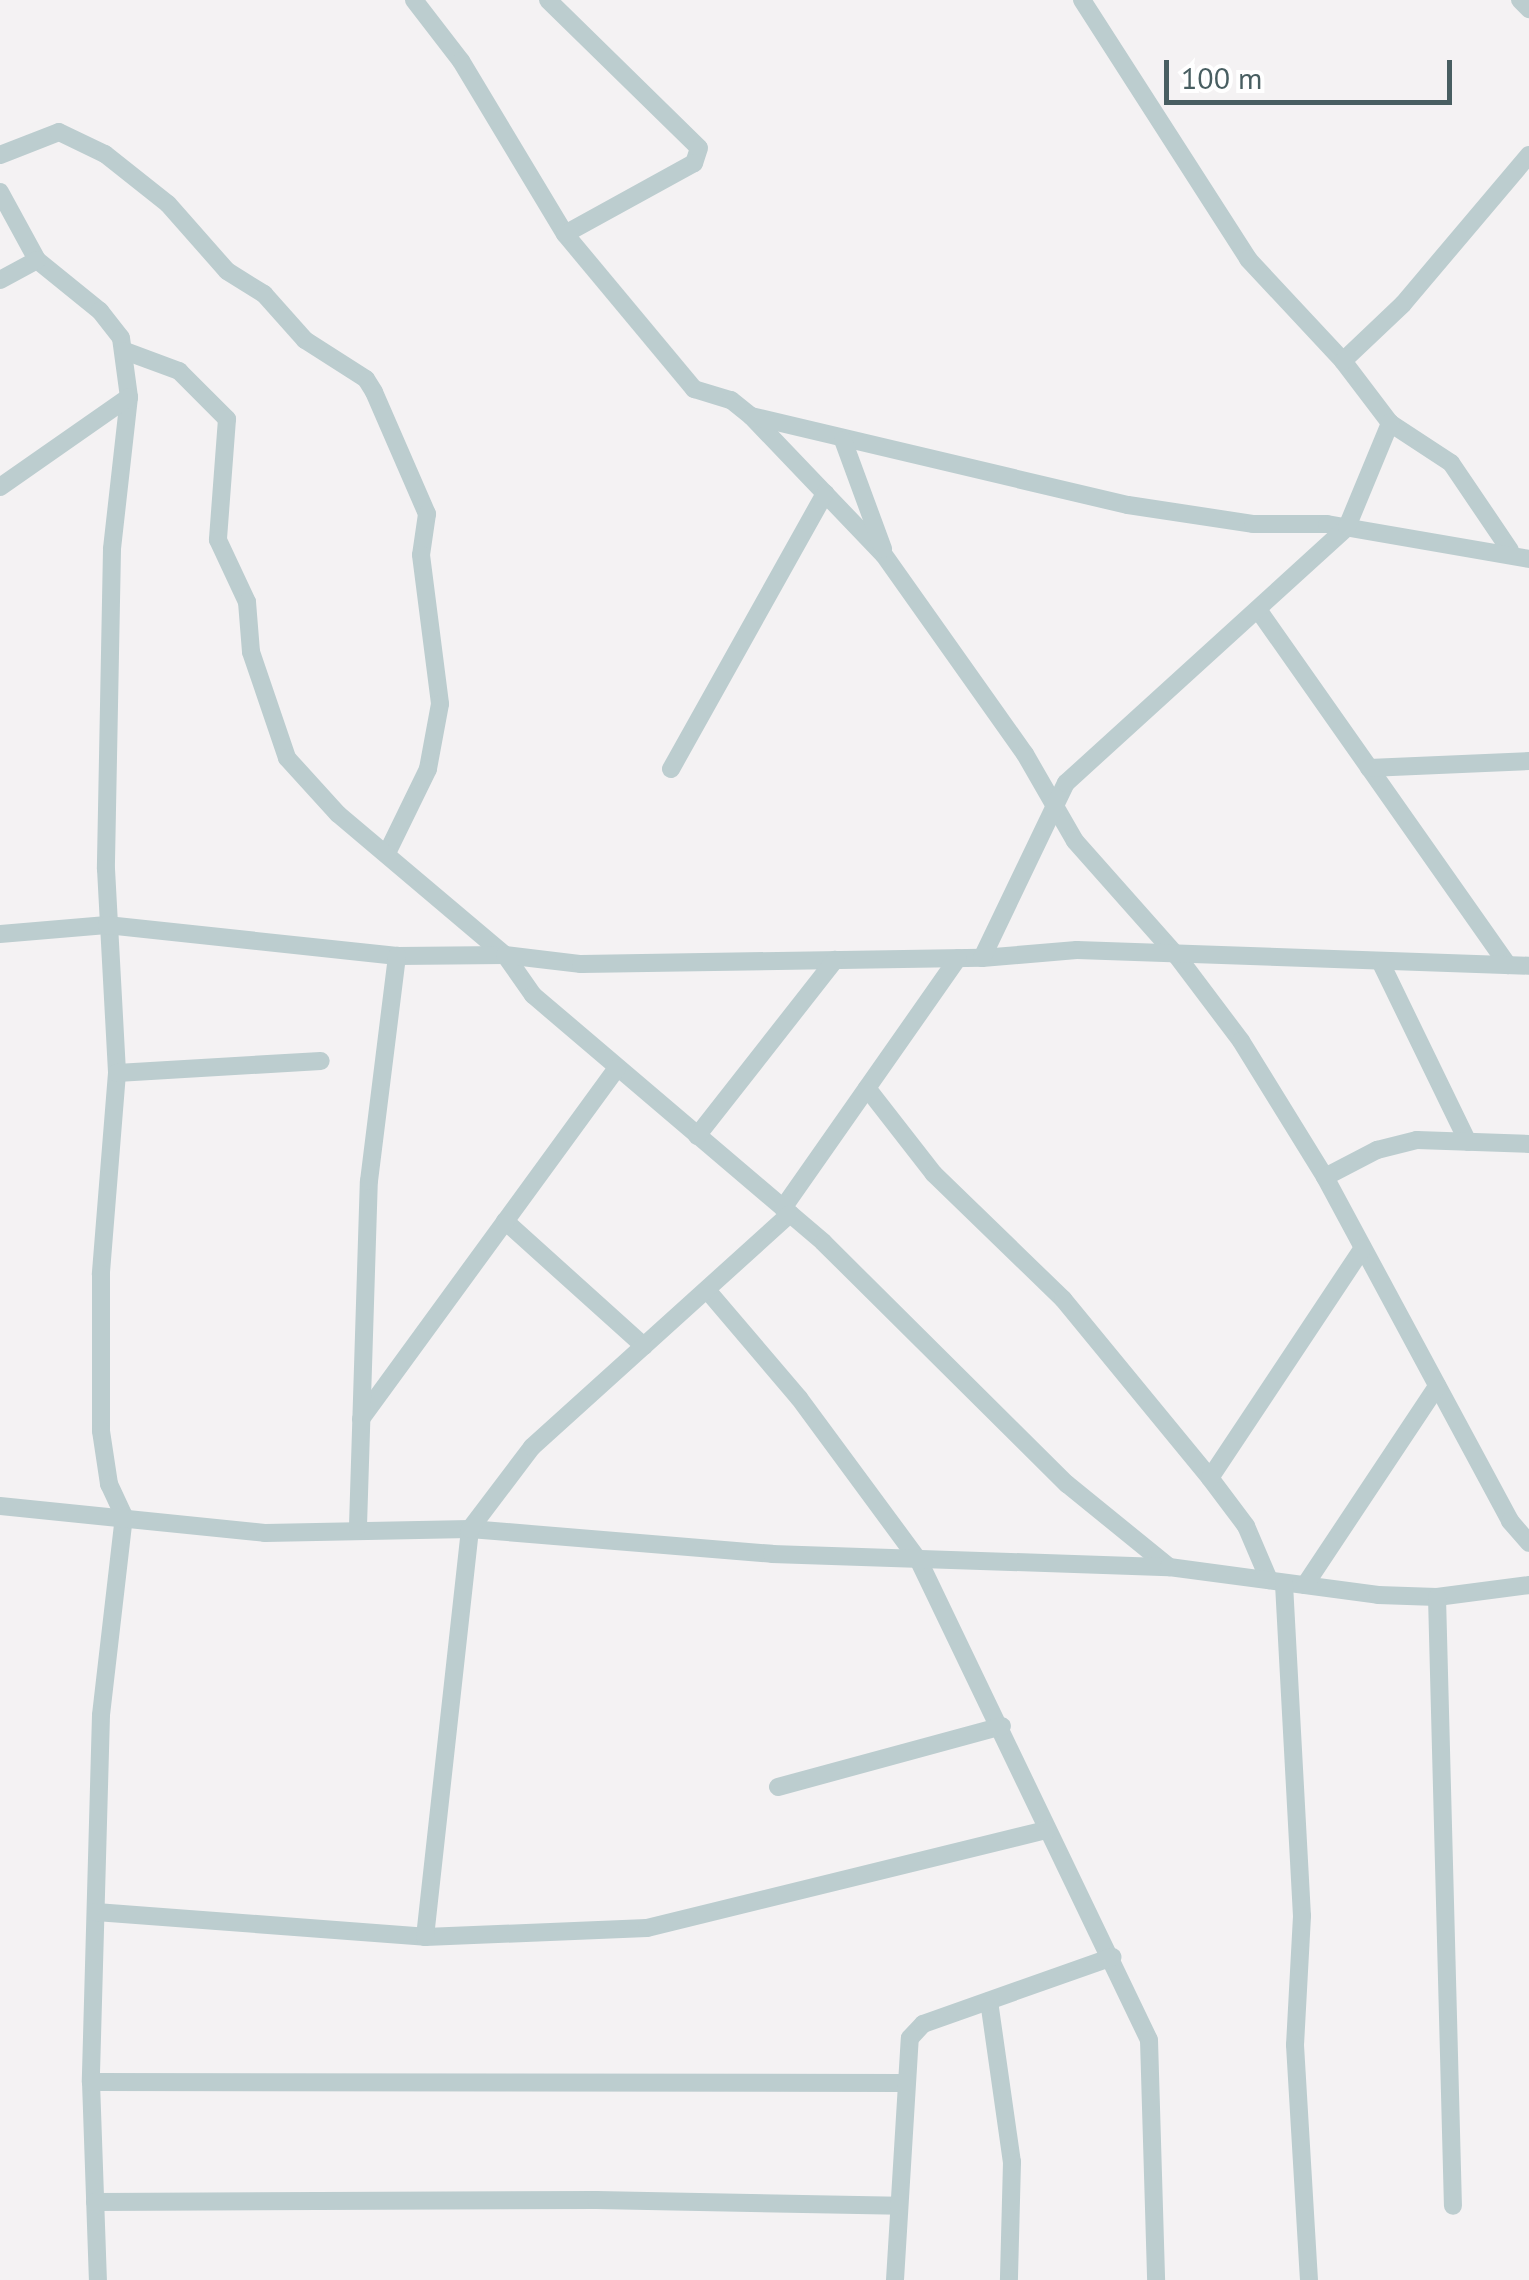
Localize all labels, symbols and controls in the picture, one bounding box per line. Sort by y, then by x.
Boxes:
scale bar [1169,40,1456,102]
text: 100 m [1181,58,1262,97]

